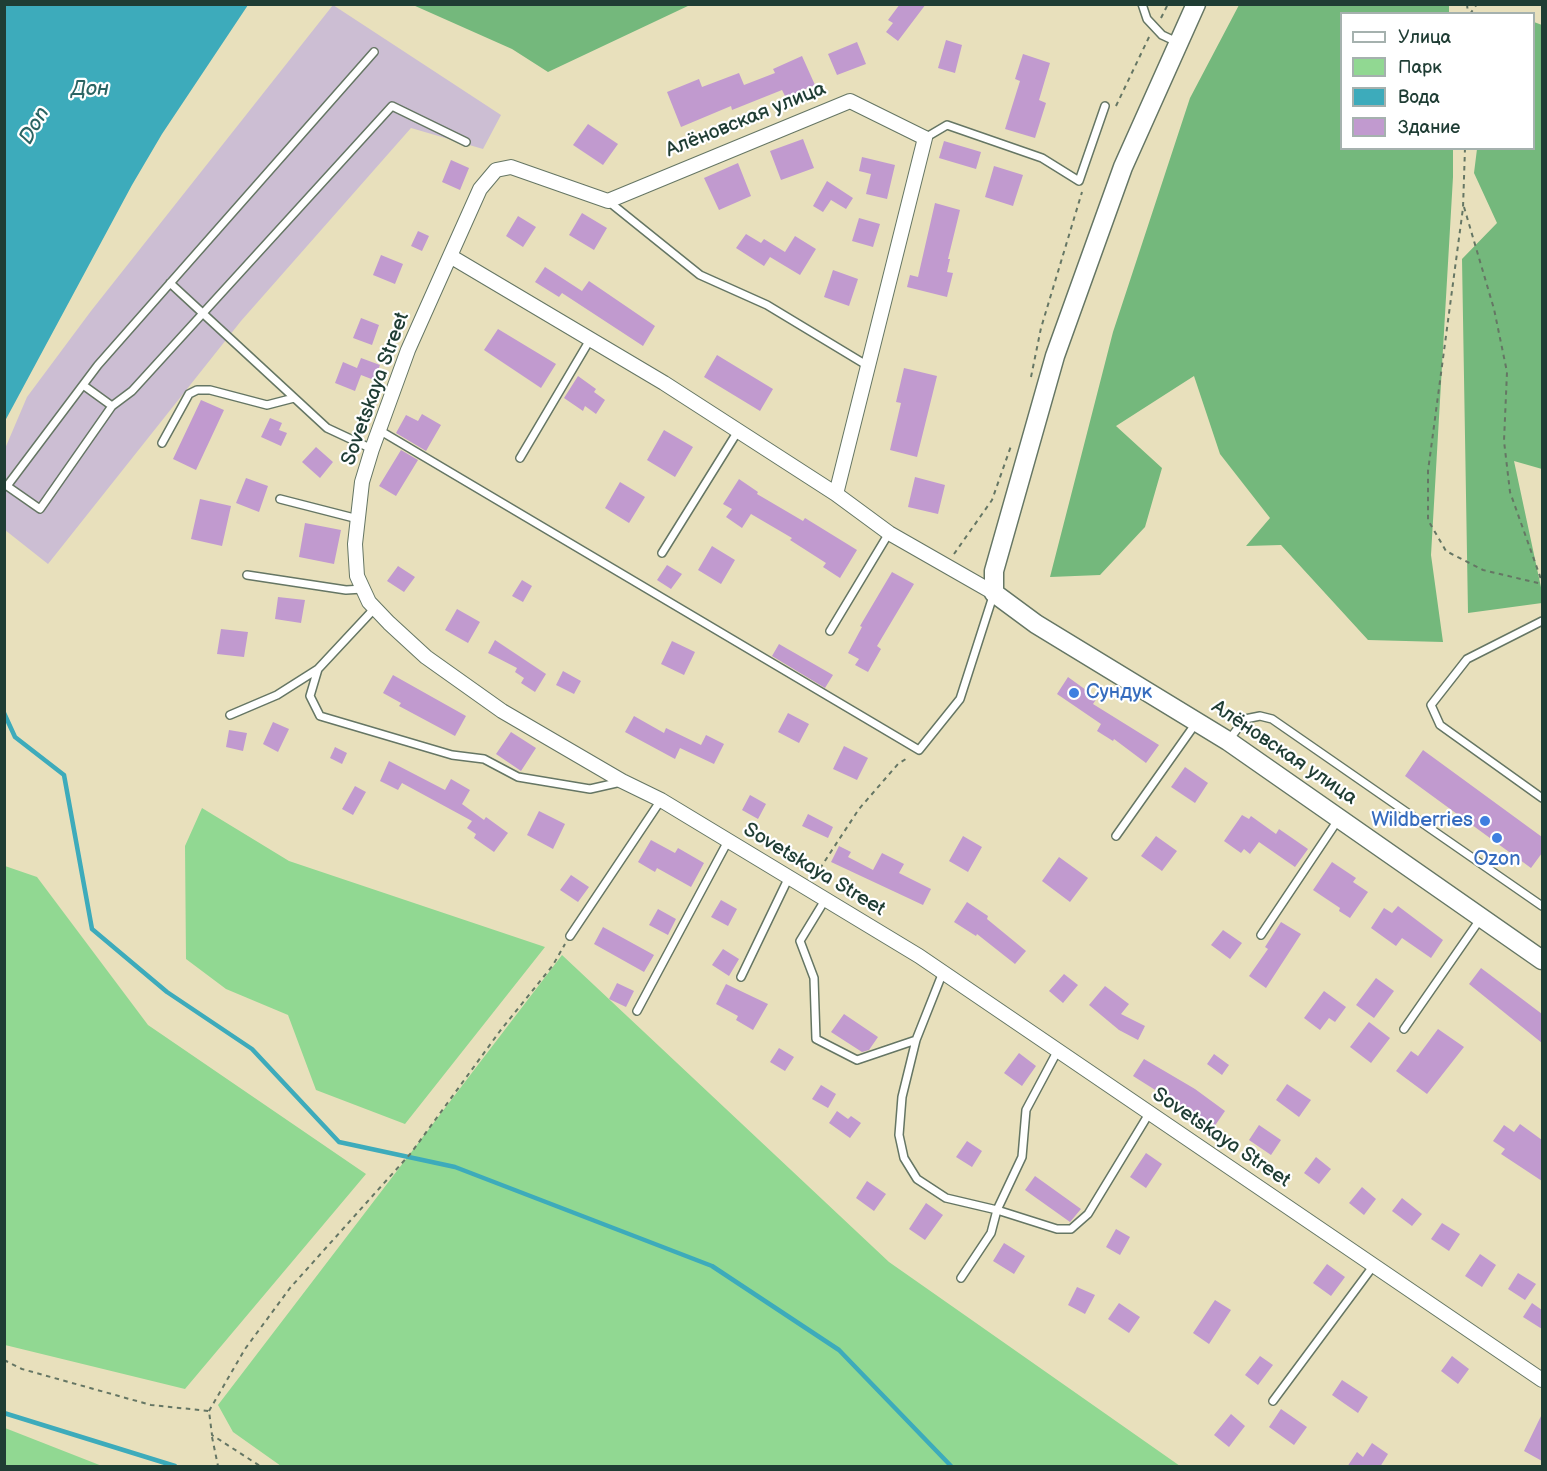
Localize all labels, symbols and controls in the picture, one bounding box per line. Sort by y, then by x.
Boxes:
legend [1340,12,1535,150]
text: Улица [1398,27,1451,48]
text: Парк [1398,57,1442,78]
water label: Дон [71,77,109,103]
street label: Алёновская улица [662,77,830,163]
text: Вода [1398,87,1440,108]
water label: Don [14,103,56,149]
text: Здание [1398,117,1460,138]
street label: Sovetskaya Street [337,309,415,469]
place label: Сундук [1086,681,1152,705]
marker: Сундук [1067,686,1081,700]
street label: Алёновская улица [1207,695,1361,811]
place label: Wildberries [1371,809,1473,833]
marker: Wildberries [1478,814,1492,828]
street label: Sovetskaya Street [739,818,889,922]
marker: Ozon [1490,831,1504,845]
place label: Ozon [1474,848,1520,872]
street label: Sovetskaya Street [1147,1083,1295,1193]

